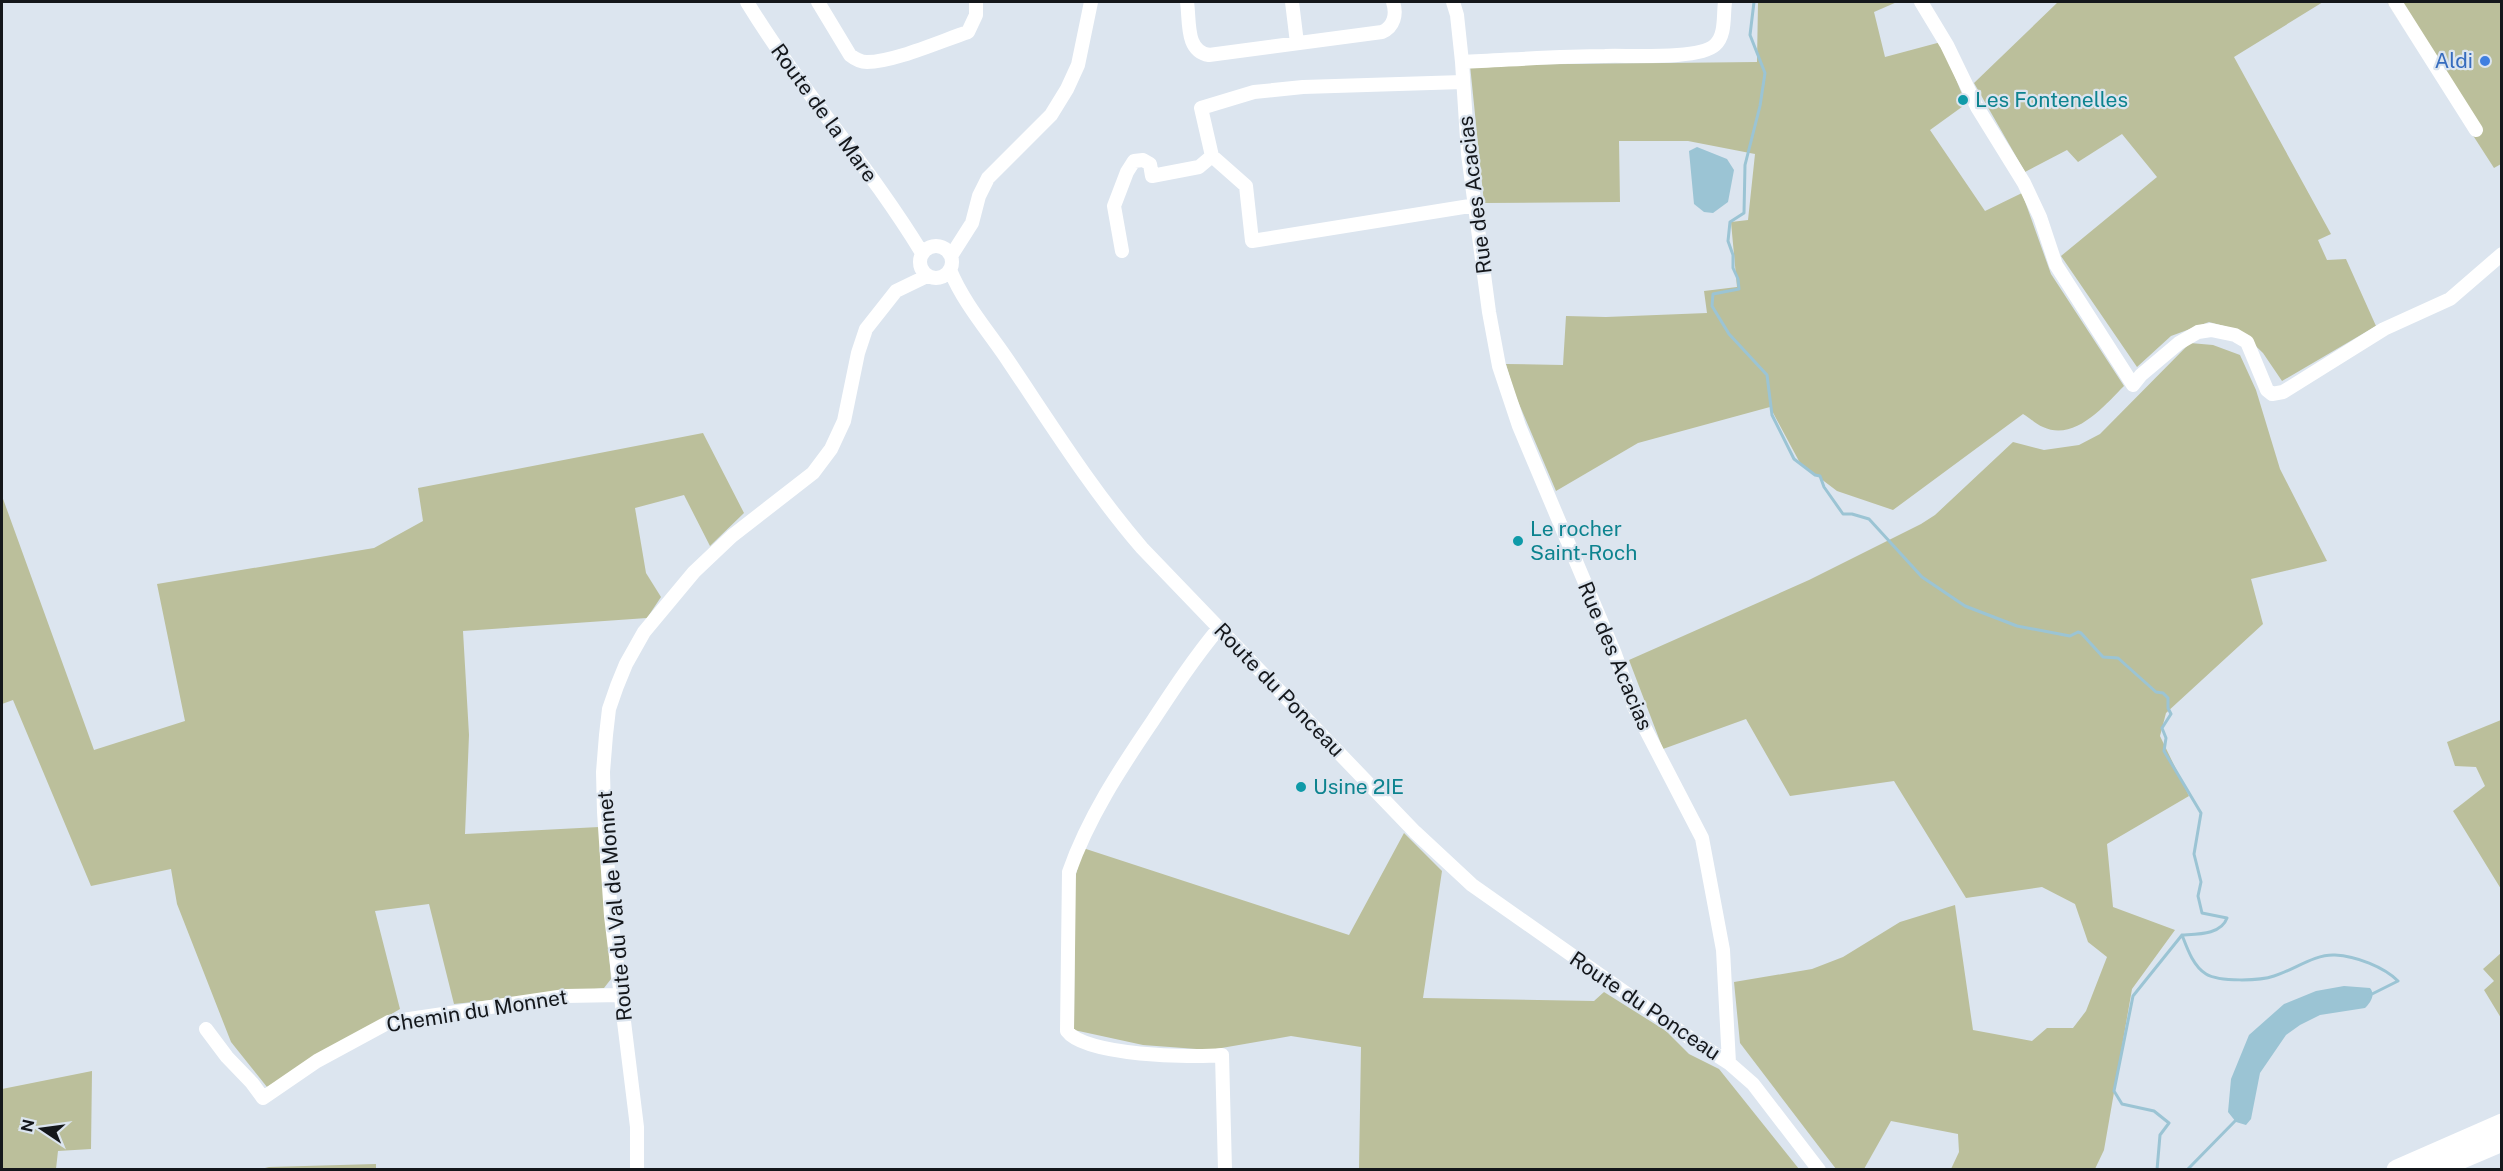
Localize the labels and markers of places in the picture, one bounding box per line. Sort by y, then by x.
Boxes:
place label: Aldi [2434,48,2473,73]
marker: Aldi [2478,54,2492,68]
place label: Les Fontenelles [1975,87,2128,112]
marker: Les Fontenelles [1956,93,1970,107]
place label: Le rocher Saint-Roch [1530,516,1637,565]
marker: Le rocher Saint-Roch [1511,534,1525,548]
place label: Usine 2IE [1313,774,1404,799]
marker: Usine 2IE [1294,780,1308,794]

